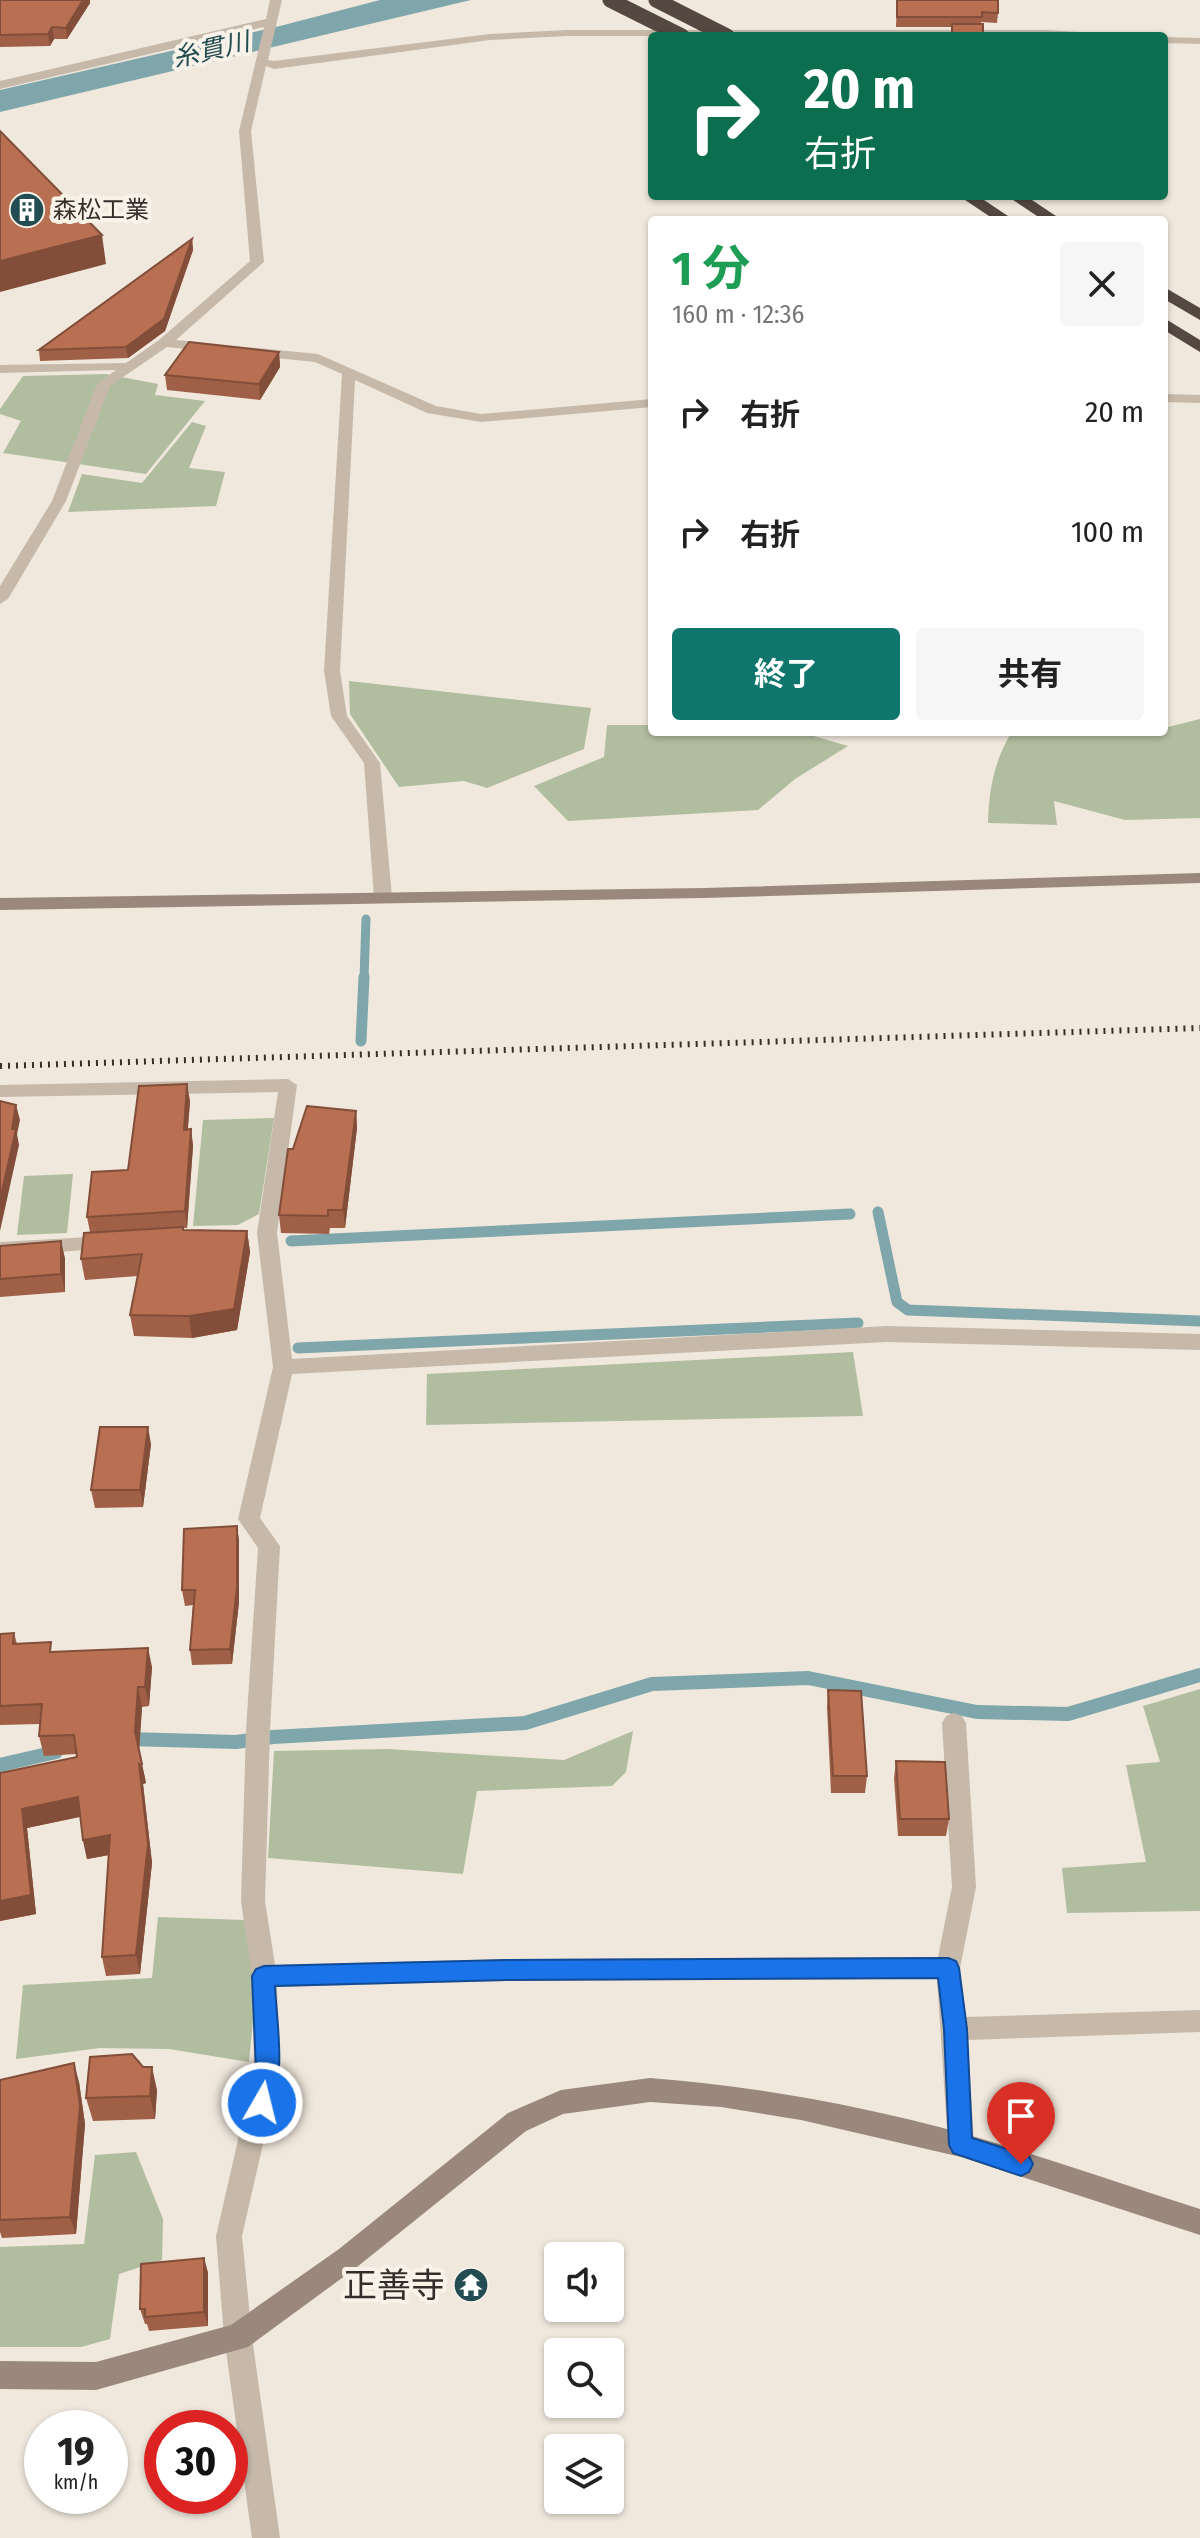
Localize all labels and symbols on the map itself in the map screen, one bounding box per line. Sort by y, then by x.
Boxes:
water label: 糸貫川 [170,25,255,74]
building icon: 森松工業 [8,191,46,229]
place label: 森松工業 [53,196,149,224]
position arrow [220,2061,304,2145]
pin [987,2082,1055,2164]
place label: 正善寺 [343,2265,445,2306]
temple icon: 正善寺 [452,2266,490,2304]
speed limit sign: 30 [144,2410,248,2514]

